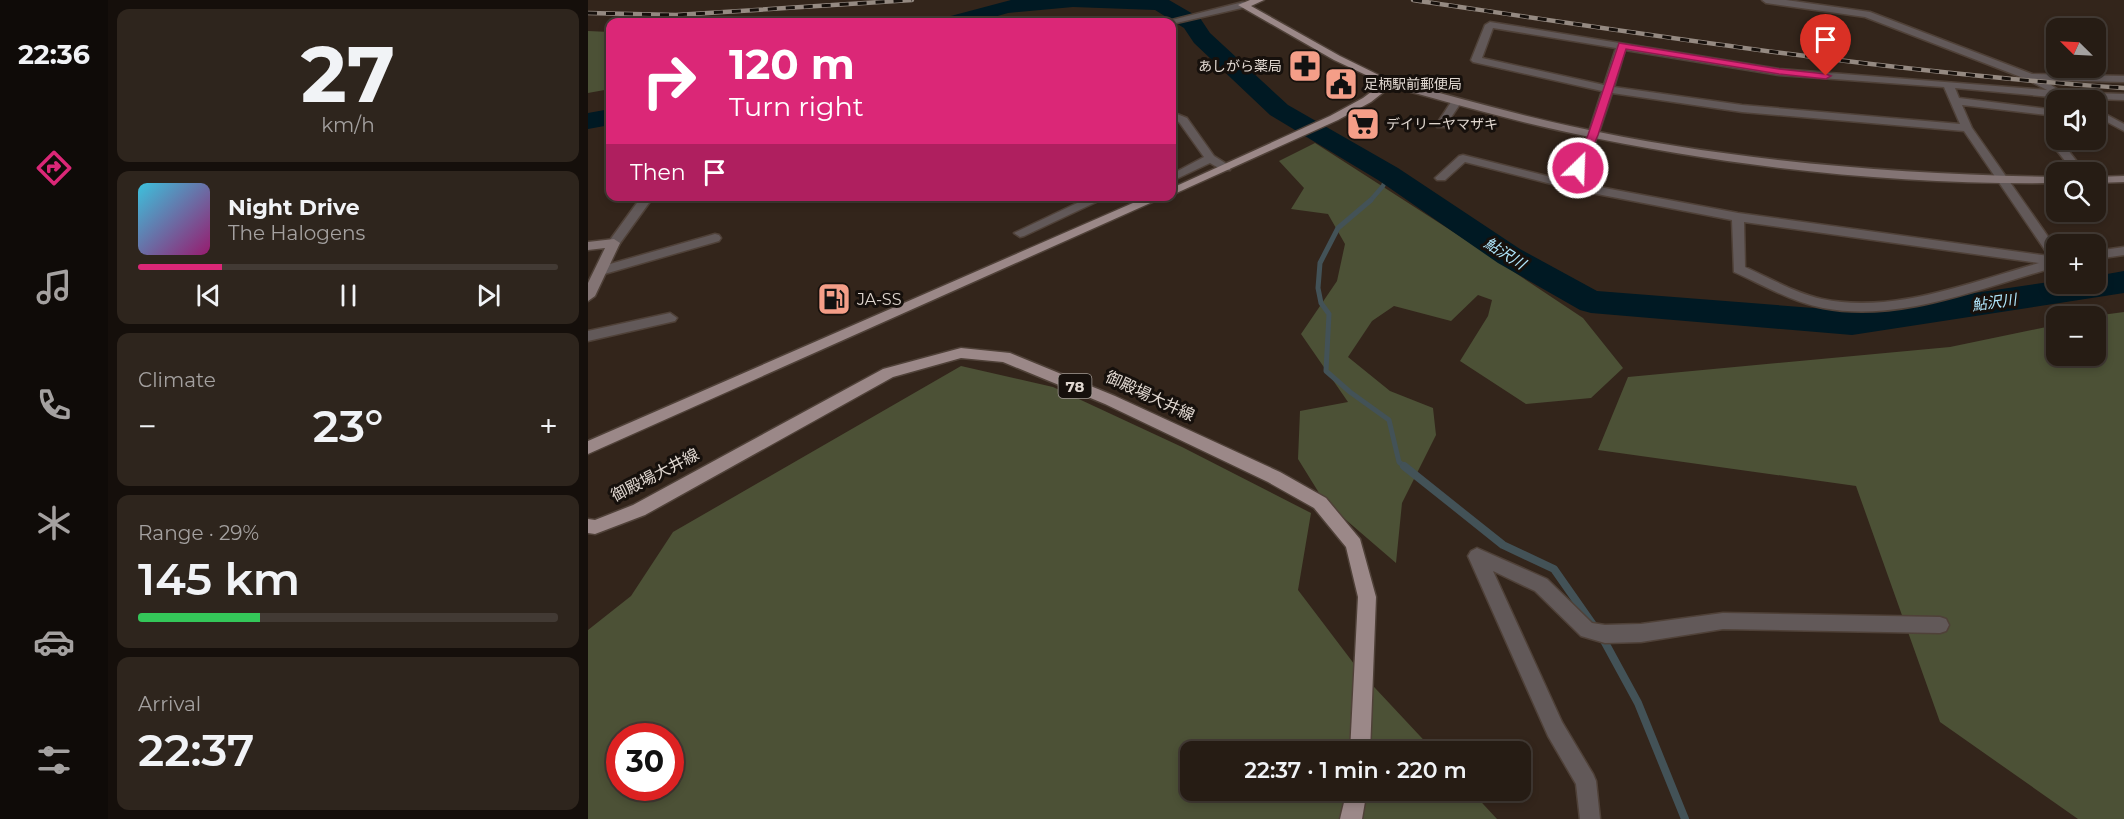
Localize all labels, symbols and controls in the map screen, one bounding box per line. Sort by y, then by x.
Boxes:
pin [1800,14,1851,76]
north arrow [2046,18,2106,78]
map controls [2046,18,2106,366]
icon: arrive [1809,23,1842,56]
text: 27 [301,26,395,122]
text: 22:36 [18,38,90,71]
text: 120 m [729,38,855,90]
icon: right [630,42,708,120]
pharmacy icon: あしがら薬局 [1287,48,1323,84]
place label: あしがら薬局 [1198,57,1282,75]
public building icon: 足柄駅前郵便局 [1323,66,1359,102]
place label: 足柄駅前郵便局 [1364,75,1462,93]
text: Turn right [729,90,864,123]
button: sound [2046,90,2106,150]
supermarket icon: デイリーヤマザキ [1345,106,1381,142]
text: km/h [321,113,375,137]
place label: デイリーヤマザキ [1386,115,1498,133]
position arrow [1546,136,1610,200]
icon: directions [33,147,75,189]
icon: arrive [698,156,731,189]
text: Then [630,159,686,186]
button: search [2046,162,2106,222]
text: Night Drive [228,194,360,221]
text: The Halogens [228,221,365,245]
water label: 鮎沢川 [1481,233,1531,274]
button: + [2046,234,2106,294]
icon: music [33,266,75,308]
icon: previous [192,279,225,312]
icon: pause [332,279,365,312]
icon: next [472,279,505,312]
fuel station icon: JA-SS [816,281,852,317]
water label: 鮎沢川 [1970,289,2020,315]
place label: JA-SS [856,290,902,309]
button: − [2046,306,2106,366]
street label: 御殿場大井線 [1102,367,1198,425]
text: Climate [138,368,216,392]
road number: 78 [1058,374,1092,398]
icon: phone [33,384,75,426]
text: 23° [313,398,383,453]
text: − [138,406,157,446]
text: + [539,406,558,446]
street label: 御殿場大井線 [608,445,702,505]
icon: climate [33,502,75,544]
text: Range · 29% [138,521,259,545]
text: 145 km [138,551,300,606]
icon: car [33,621,75,663]
text: Arrival [138,692,201,716]
text: 22:37 [138,722,254,777]
speed limit sign: 30 [606,723,684,801]
icon: filters [33,739,75,781]
text: 22:37 · 1 min · 220 m [1244,757,1467,784]

